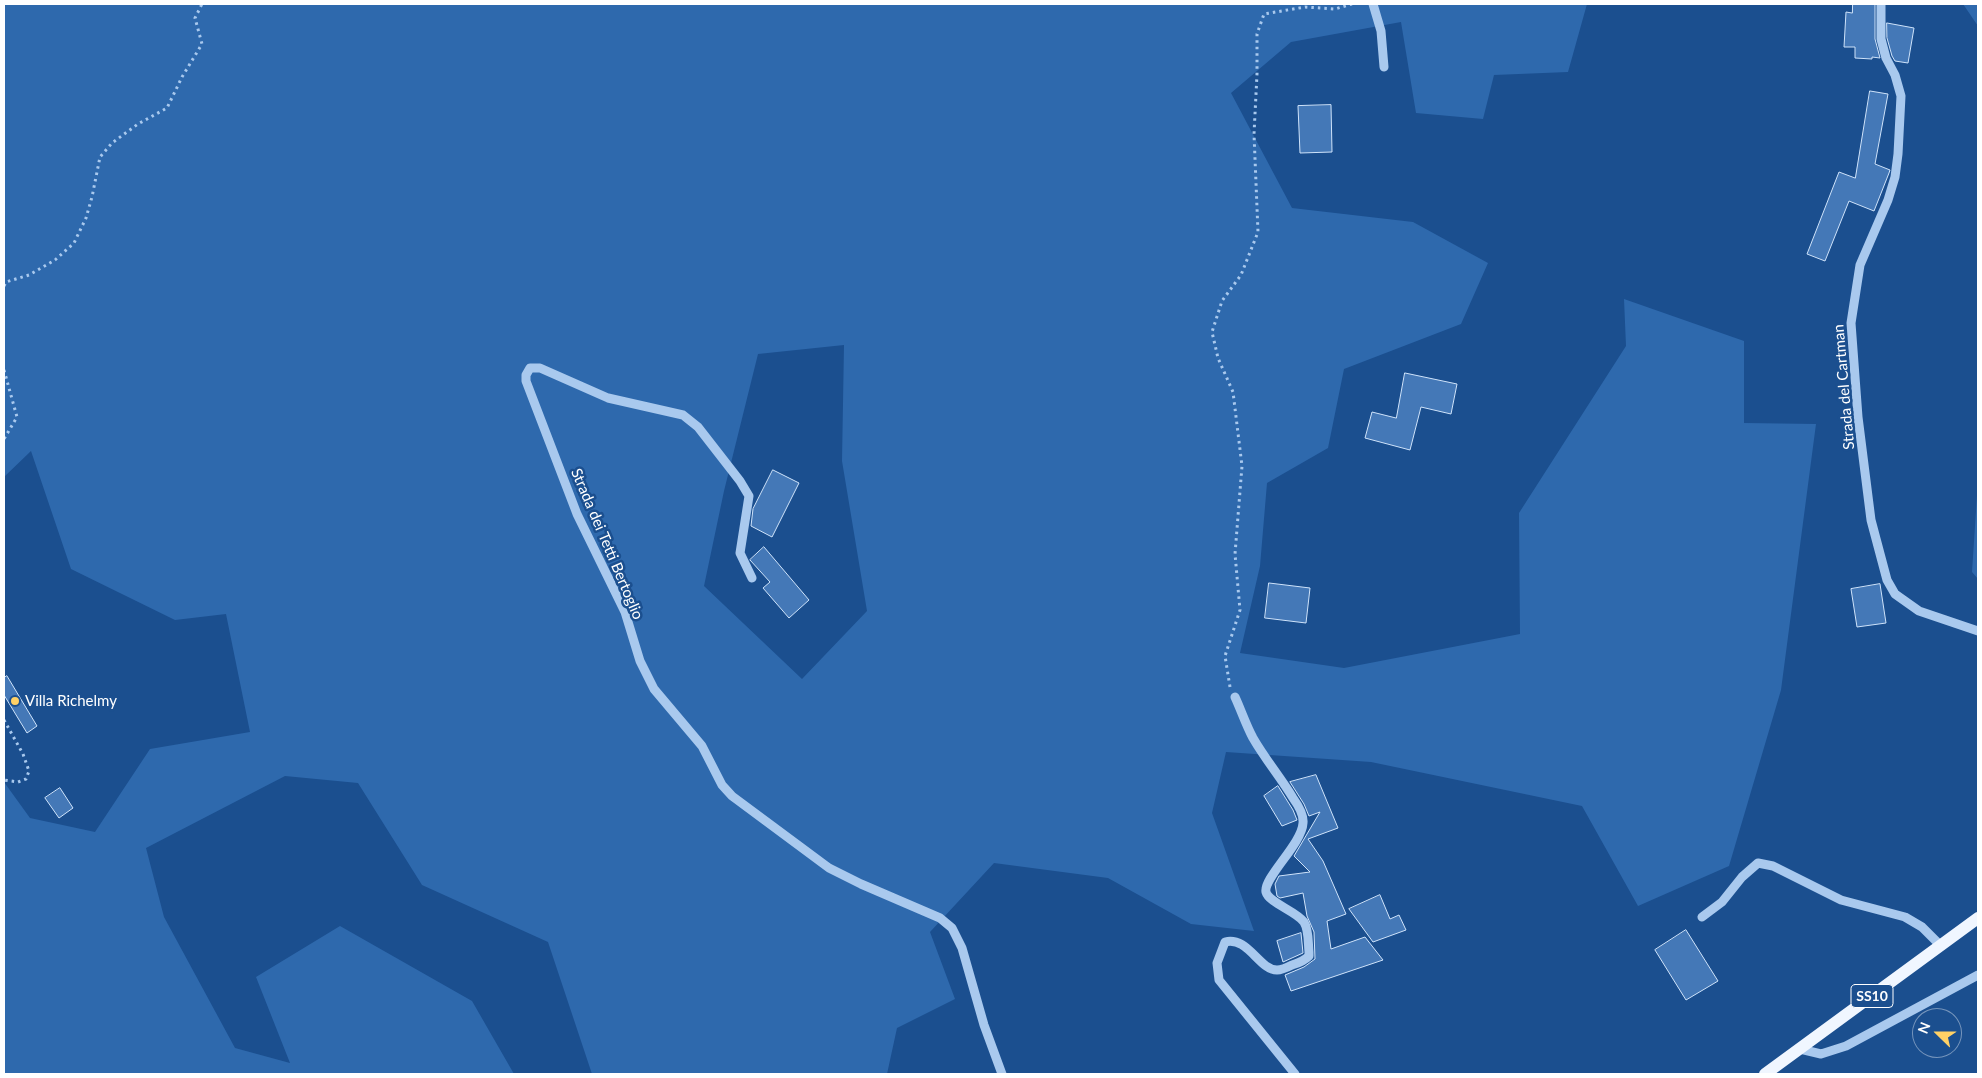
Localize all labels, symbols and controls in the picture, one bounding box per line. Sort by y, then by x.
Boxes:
street label: Strada del Cartman [1830,324,1858,450]
street label: Strada dei Tetti Bertoglio [567,466,647,622]
place label: Villa Richelmy [25,692,117,710]
marker: Villa Richelmy [9,695,21,707]
road number: SS10 [1851,984,1893,1008]
north arrow [1912,1008,1962,1058]
text: N [1914,1019,1933,1036]

